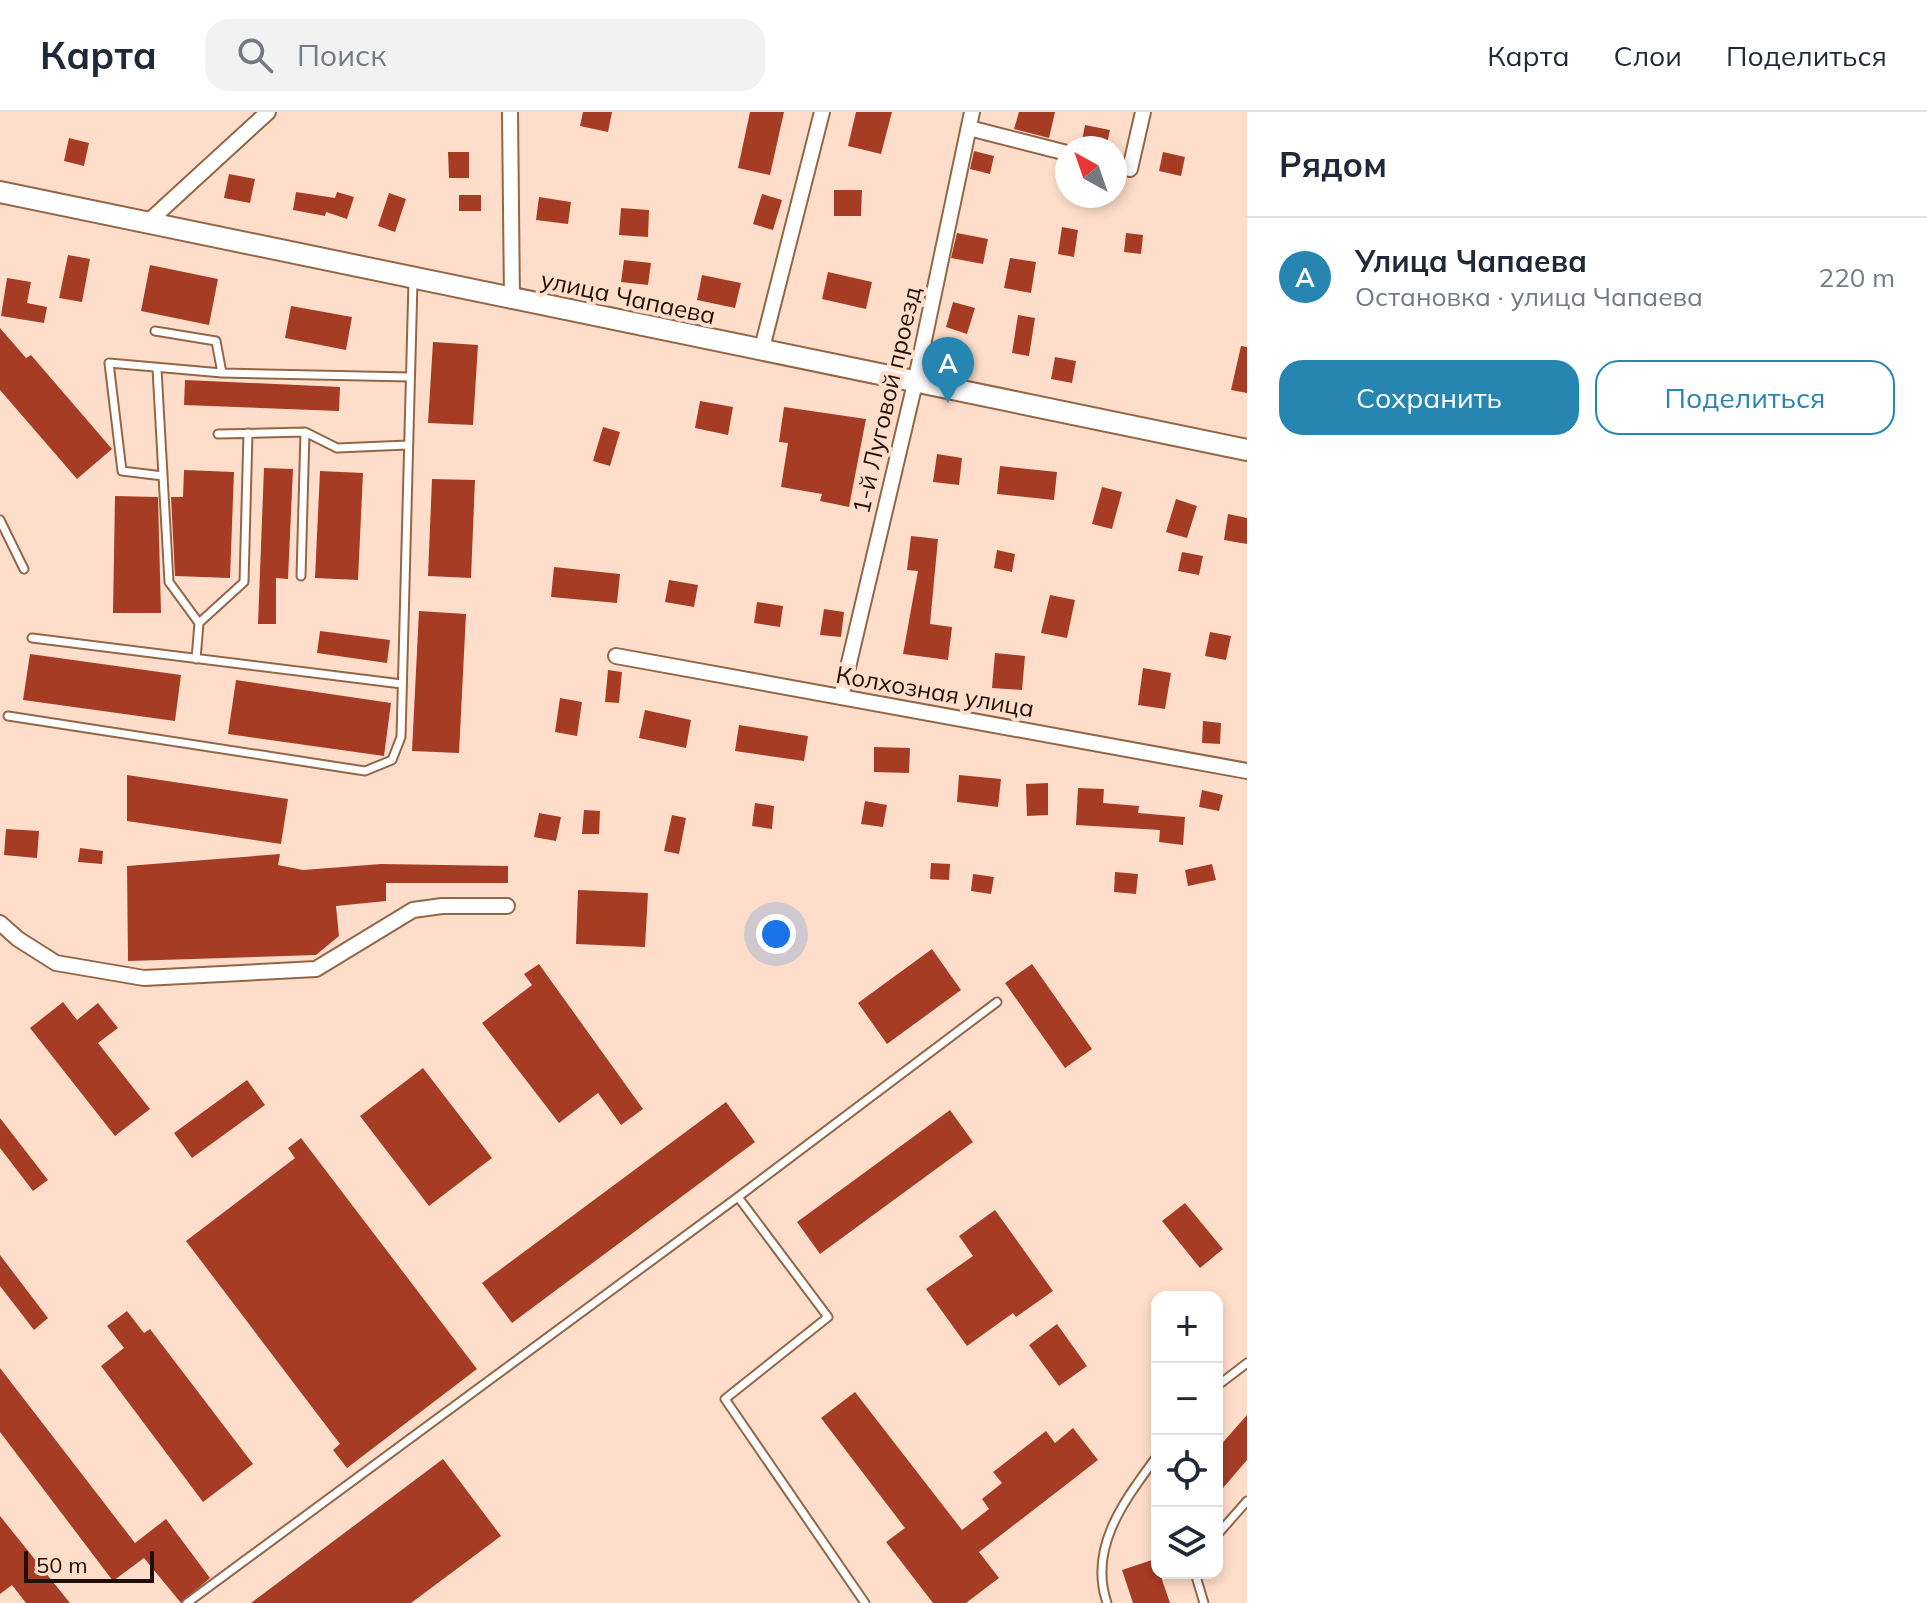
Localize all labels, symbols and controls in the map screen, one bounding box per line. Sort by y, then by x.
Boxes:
search box [205,19,765,91]
text: Карта [40,31,157,79]
icon: search [233,33,277,77]
text: Поиск [297,36,386,74]
text: Карта [1487,38,1570,73]
text: Слои [1614,38,1682,73]
text: Поделиться [1726,38,1887,73]
north arrow [1055,136,1127,208]
text: Рядом [1279,143,1387,186]
text: Улица Чапаева [1355,242,1587,280]
text: A [1295,261,1315,294]
text: 220 m [1819,261,1895,294]
street label: улица Чапаева [538,264,718,330]
text: Остановка · улица Чапаева [1355,280,1703,313]
street label: 1-й Луговой проезд [845,283,927,516]
pin: A [922,337,974,403]
button: Сохранить [1279,360,1579,435]
button: Поделиться [1595,360,1895,435]
street label: Колхозная улица [834,659,1037,723]
your location [756,914,796,954]
map controls [1151,1291,1223,1579]
button: + [1151,1291,1223,1363]
button: − [1151,1363,1223,1435]
button: locate [1151,1435,1223,1507]
button: layers [1151,1507,1223,1579]
scale bar [24,1547,154,1583]
text: 50 m [36,1551,87,1579]

